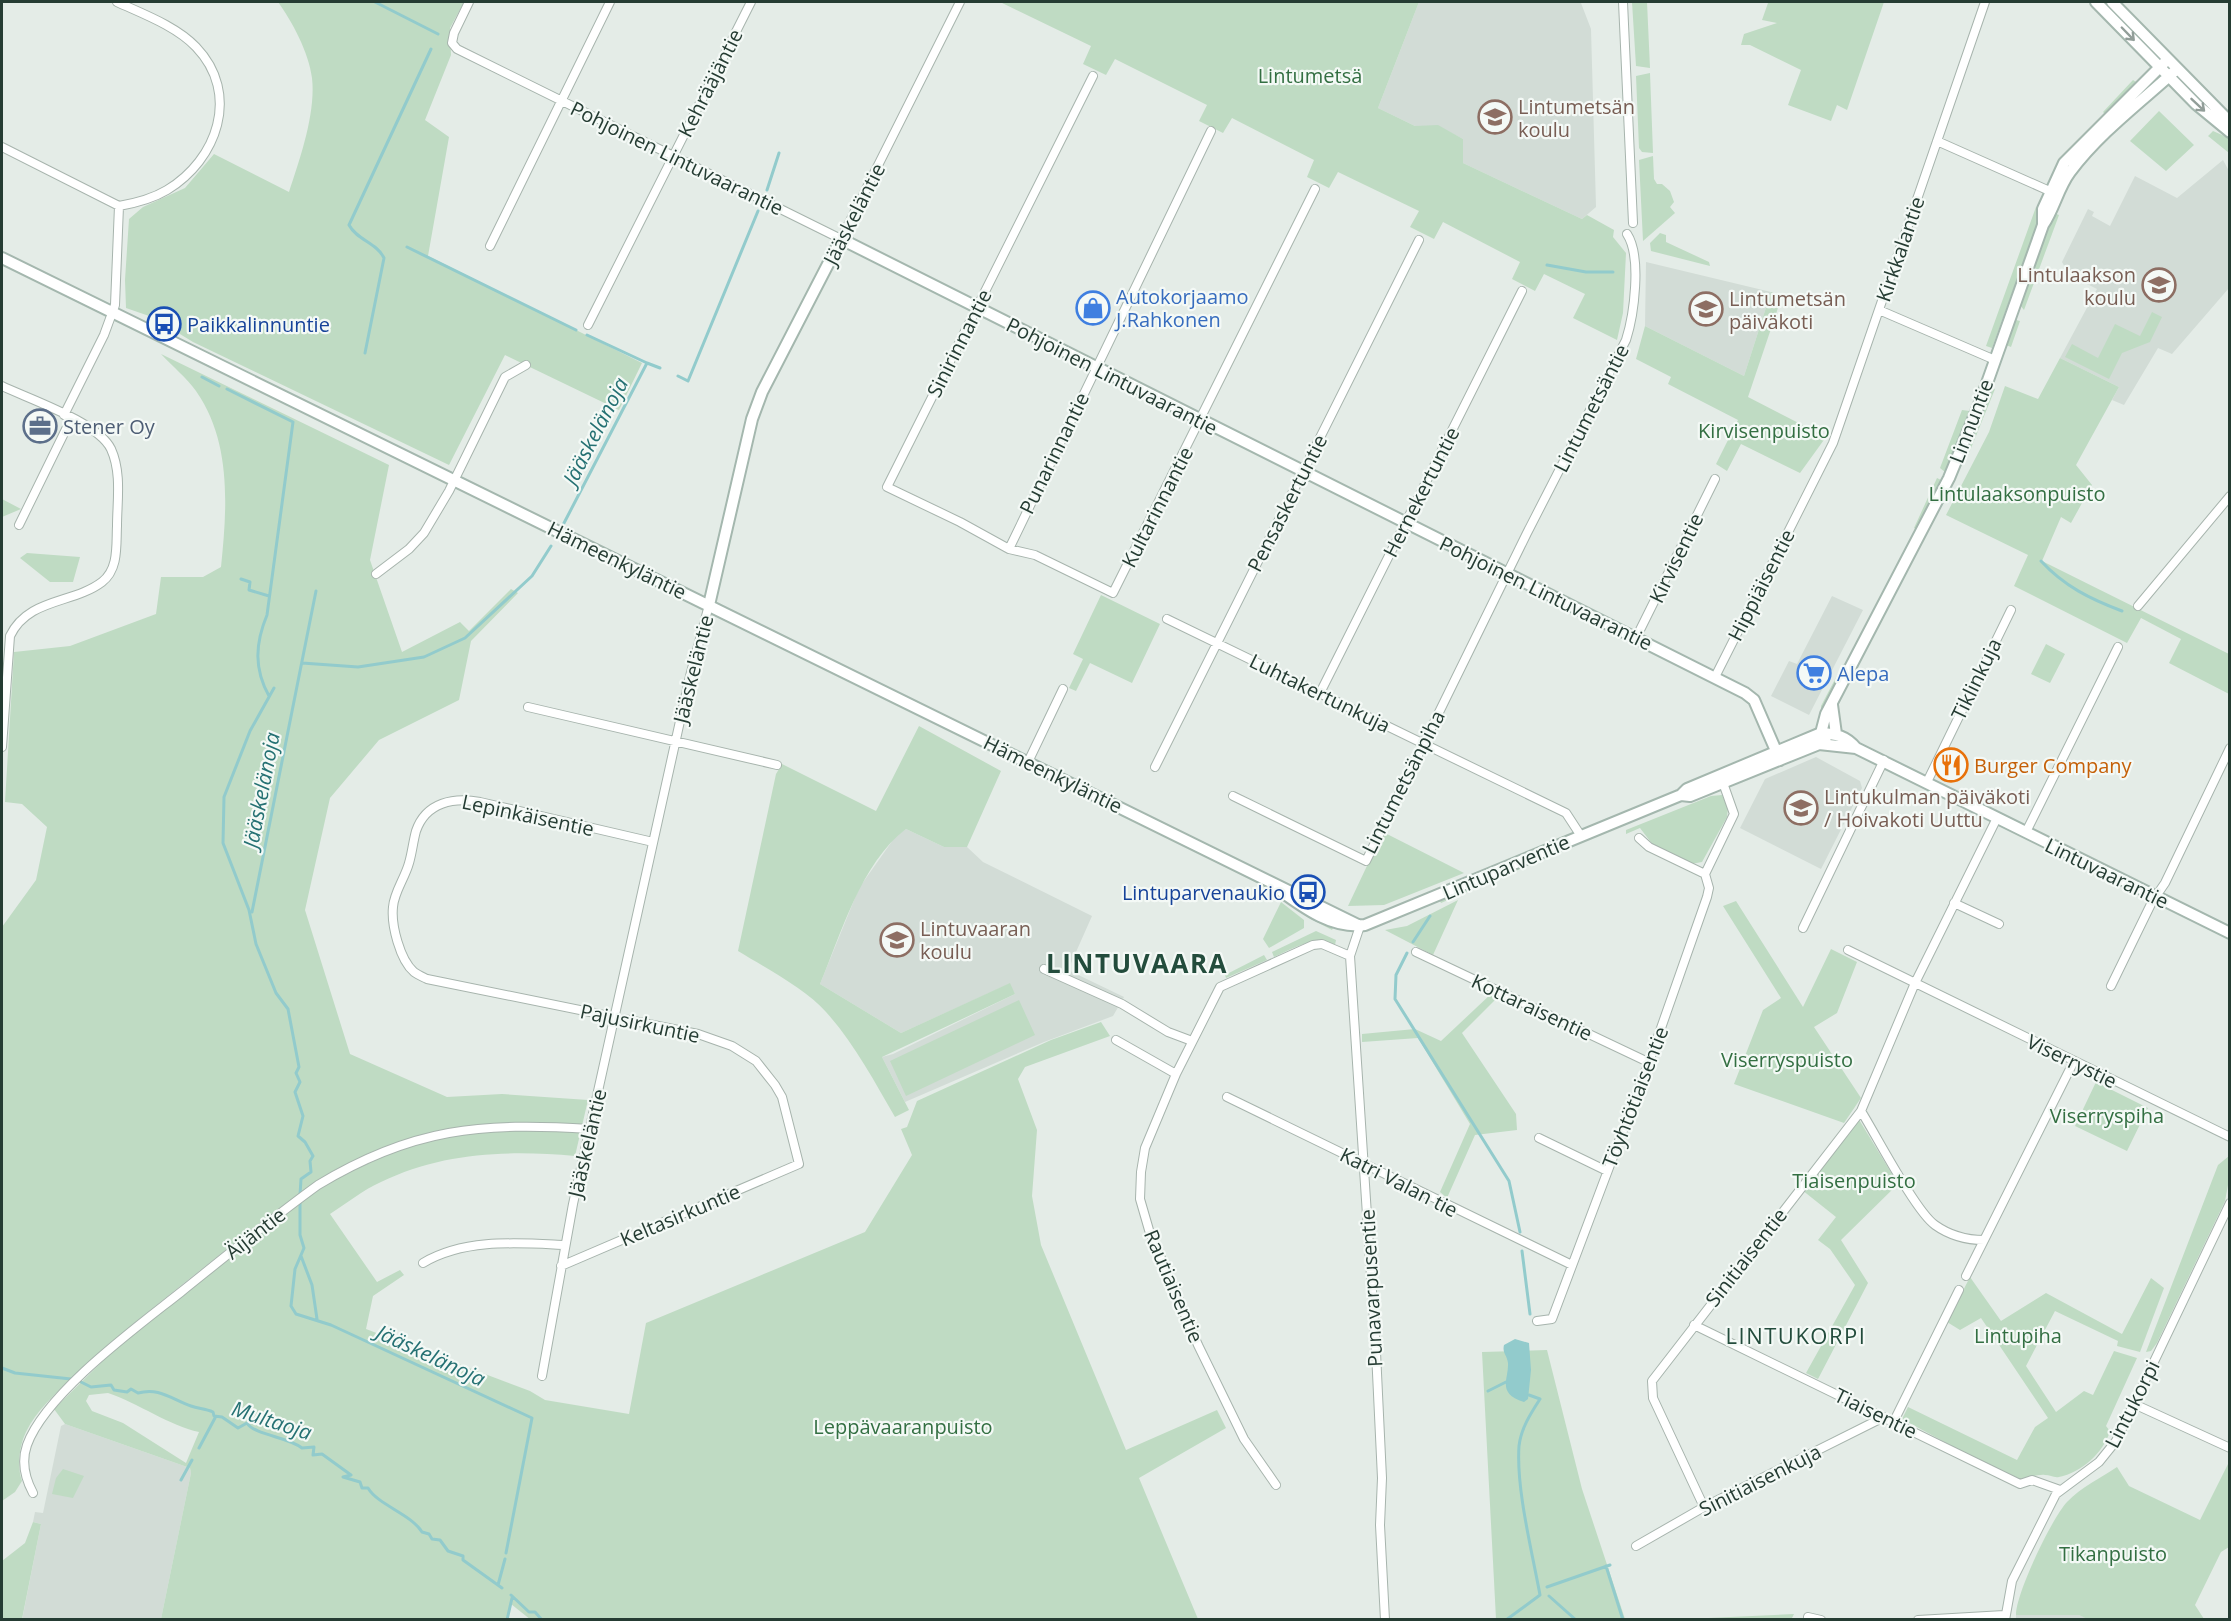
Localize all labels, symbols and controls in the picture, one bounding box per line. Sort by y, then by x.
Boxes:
street label: Kehrääjäntie [671,24,749,142]
one-way arrow [2121,26,2135,41]
park label: Lintumetsä [1258,62,1362,89]
place label: Lintumetsän koulu [1518,93,1635,143]
street label: Pohjoinen Lintuvaarantie [566,95,788,221]
one-way arrow [2190,98,2205,112]
school or university icon: Lintumetsän koulu [1477,99,1513,135]
street label: Jääskeläntie [816,159,891,271]
street label: Kirkkalantie [1869,193,1931,305]
place label: Lintulaakson koulu [2017,261,2136,311]
school or university icon: Lintulaakson koulu [2141,267,2177,303]
place label: Autokorjaamo J.Rahkonen [1114,283,1249,333]
street label: Sinirinnantie [920,284,998,402]
place label: Lintumetsän päiväkoti [1729,285,1846,335]
shop icon: Autokorjaamo J.Rahkonen [1075,290,1111,326]
school or university icon: Lintumetsän päiväkoti [1688,291,1724,327]
bus stop icon: Paikkalinnuntie [146,306,182,342]
place label: Paikkalinnuntie [187,311,330,338]
street label: Pohjoinen Lintuvaarantie [1002,311,1222,441]
street label: Lintumetsäntie [1547,339,1635,477]
water label: Jääskelänoja [554,372,634,493]
street label: Linnuntie [1943,375,1999,467]
street label: Punarinnantie [1013,388,1095,518]
office icon: Stener Oy [22,408,58,444]
place label: Stener Oy [63,413,156,440]
park label: Kirvisenpuisto [1698,417,1830,444]
street label: Hernekertuntie [1377,422,1465,562]
street label: Pensaskertuntie [1241,430,1333,576]
street label: Kultarinnantie [1115,442,1199,572]
park label: Lintulaaksonpuisto [1928,480,2106,507]
street label: Kirvisentie [1643,509,1709,607]
street label: Hämeenkyläntie [543,515,691,605]
street label: Hippiäisentie [1721,525,1801,645]
street label: Pohjoinen Lintuvaarantie [1435,530,1657,656]
street label: Jääskeläntie [666,612,719,728]
street label: Tiklinkuja [1945,634,2007,724]
street label: Luhtakertunkuja [1245,647,1395,739]
supermarket icon: Alepa [1796,655,1832,691]
place label: Alepa [1837,660,1889,687]
street label: Lintumetsänpiha [1355,706,1451,858]
street label: Hämeenkyläntie [979,729,1127,819]
water label: Jääskelänoja [235,730,286,854]
restaurant icon: Burger Company [1933,747,1969,783]
place label: Burger Company [1974,752,2133,779]
place label: Lintukulman päiväkoti / Hoivakoti Uuttu [1824,783,2030,833]
street label: Lepinkäisentie [459,788,597,842]
school or university icon: Lintukulman päiväkoti / Hoivakoti Uuttu [1783,790,1819,826]
street label: Lintuparventie [1438,828,1574,906]
street label: Lintuvaarantie [2041,831,2173,915]
bus stop icon: Lintuparvenaukio [1290,874,1326,910]
place label: Lintuparvenaukio [1122,879,1285,906]
place label: Lintuvaaran koulu [920,915,1031,965]
school or university icon: Lintuvaaran koulu [879,922,915,958]
district label: LINTUVAARA [1046,945,1228,981]
street label: Kottaraisentie [1467,967,1597,1047]
street label: Pajusirkuntie [578,997,702,1049]
street label: Töyhtötiaisentie [1596,1022,1674,1172]
street label: Viserrystie [2022,1028,2122,1094]
park label: Viserryspuisto [1721,1046,1853,1073]
street label: Jääskeläntie [561,1086,613,1202]
park label: Viserryspiha [2050,1102,2164,1129]
street label: Katri Valan tie [1335,1141,1463,1223]
park label: Tiaisenpuisto [1792,1167,1916,1194]
street label: Keltasirkuntie [616,1178,744,1252]
street label: Äijäntie [219,1201,291,1265]
street label: Sinitiaisentie [1699,1202,1793,1312]
street label: Punavarpusentie [1353,1208,1389,1368]
street label: Rautiaisentie [1138,1225,1210,1347]
water label: Jääskelänoja [368,1316,490,1393]
district label: LINTUKORPI [1726,1320,1866,1350]
park label: Lintupiha [1974,1322,2062,1349]
street label: Lintukorpi [2098,1355,2166,1453]
street label: Tiaisentie [1830,1381,1922,1445]
water label: Multaoja [228,1394,316,1446]
park label: Leppävaaranpuisto [813,1413,993,1440]
street label: Sinitiaisenkuja [1694,1438,1826,1522]
park label: Tikanpuisto [2059,1540,2167,1567]

